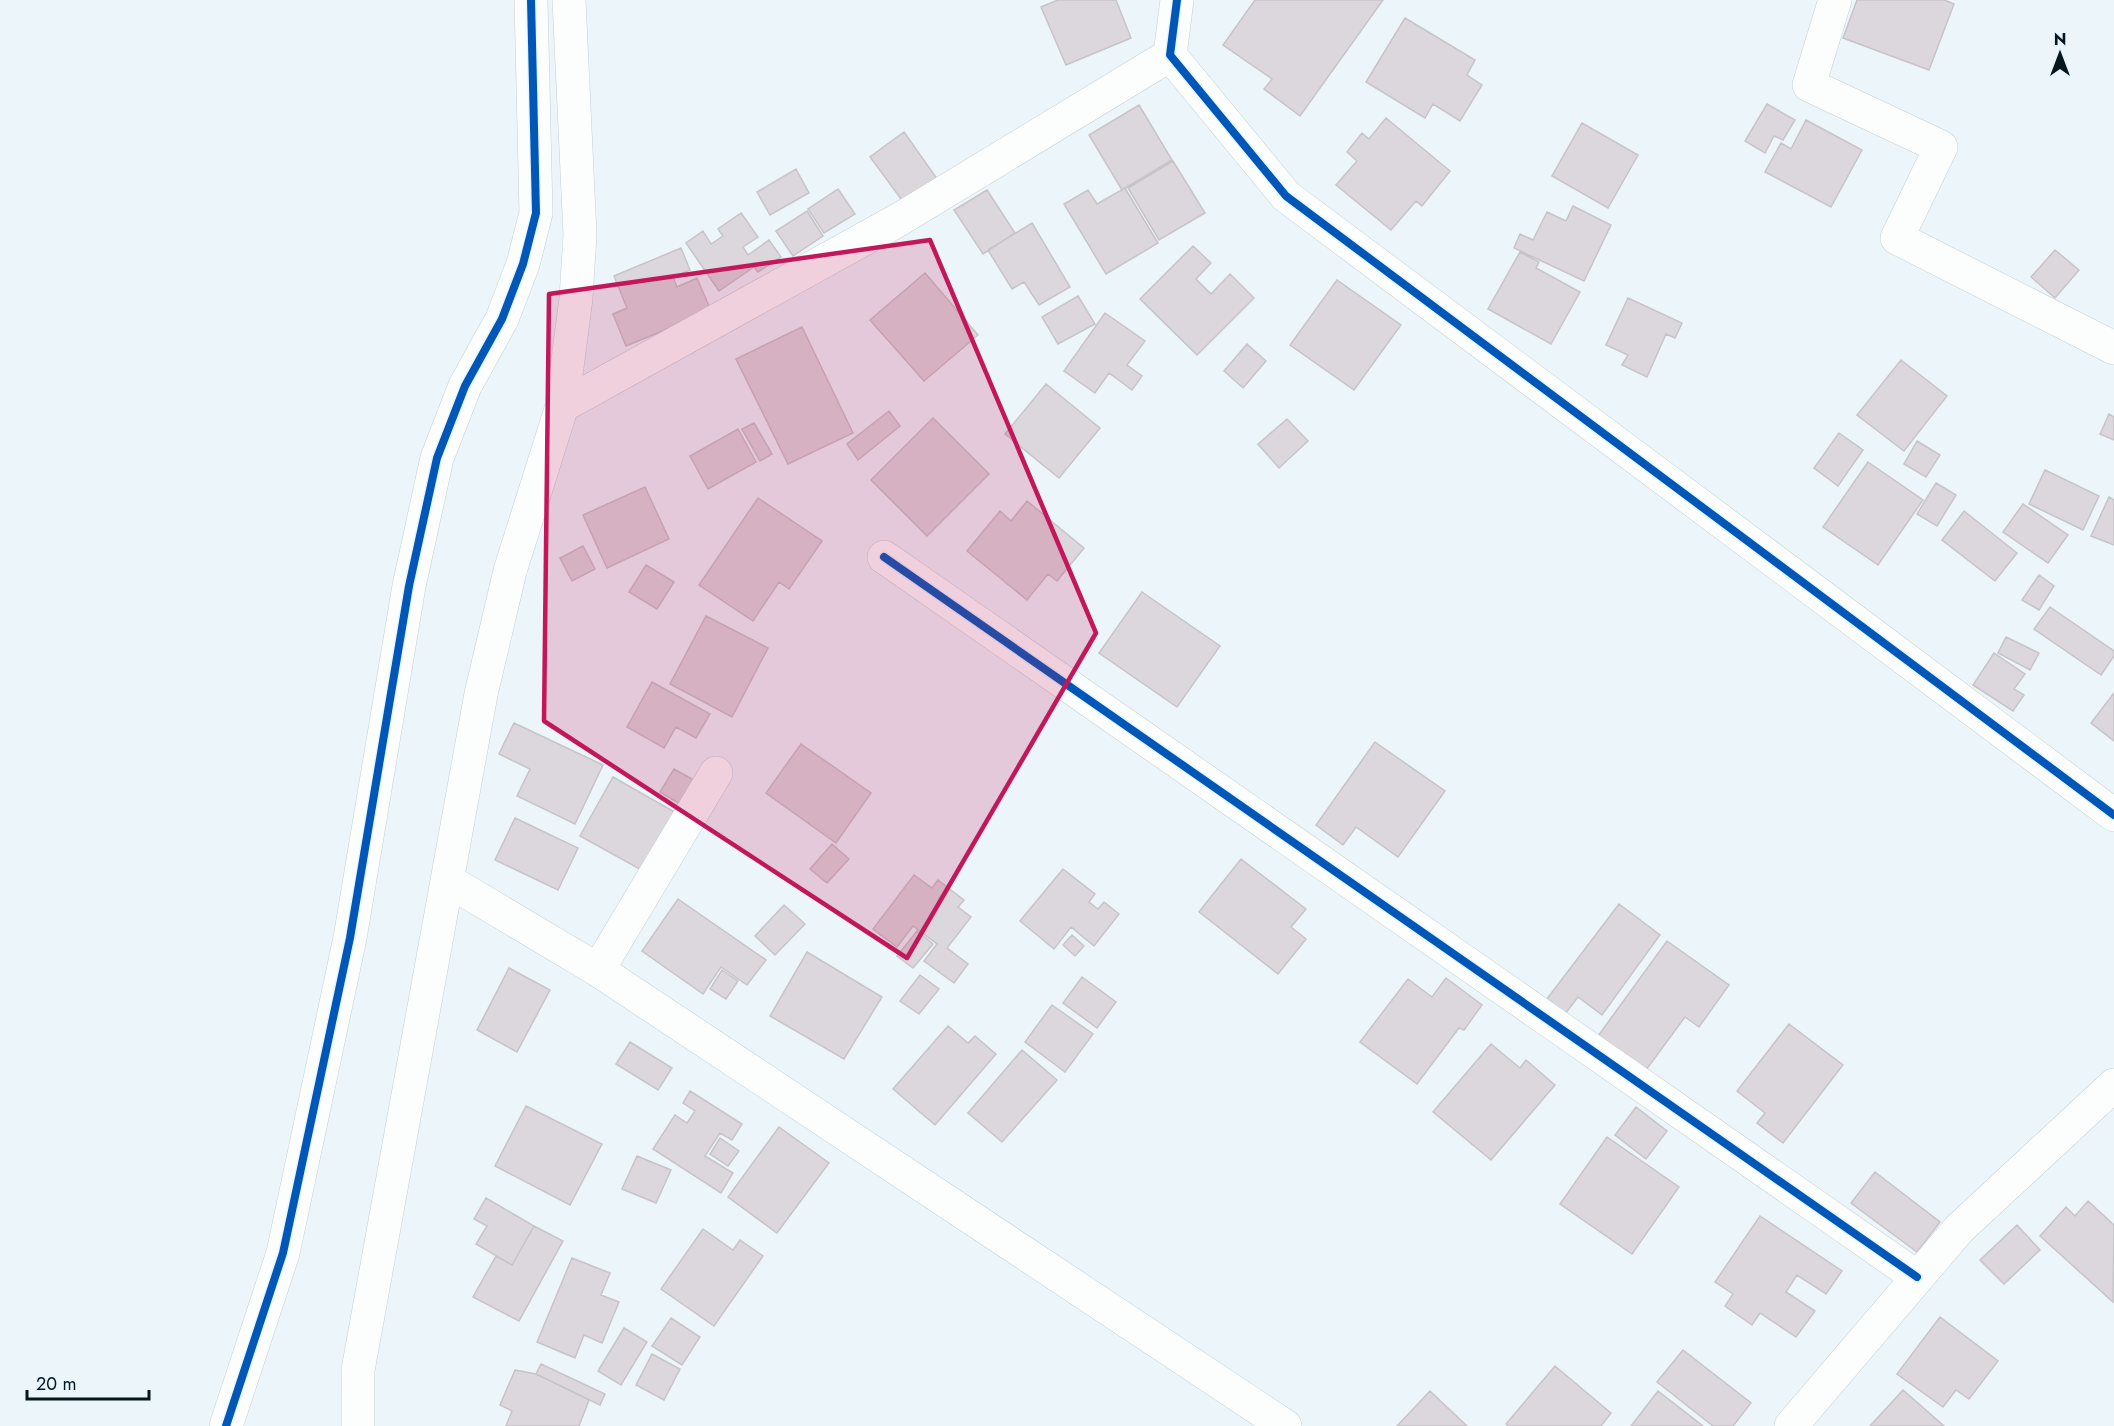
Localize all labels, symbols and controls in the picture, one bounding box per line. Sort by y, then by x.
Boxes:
north arrow [2030,24,2090,84]
text: N [2054,28,2066,51]
scale bar [27,1363,148,1401]
text: 20 m [36,1371,76,1397]

